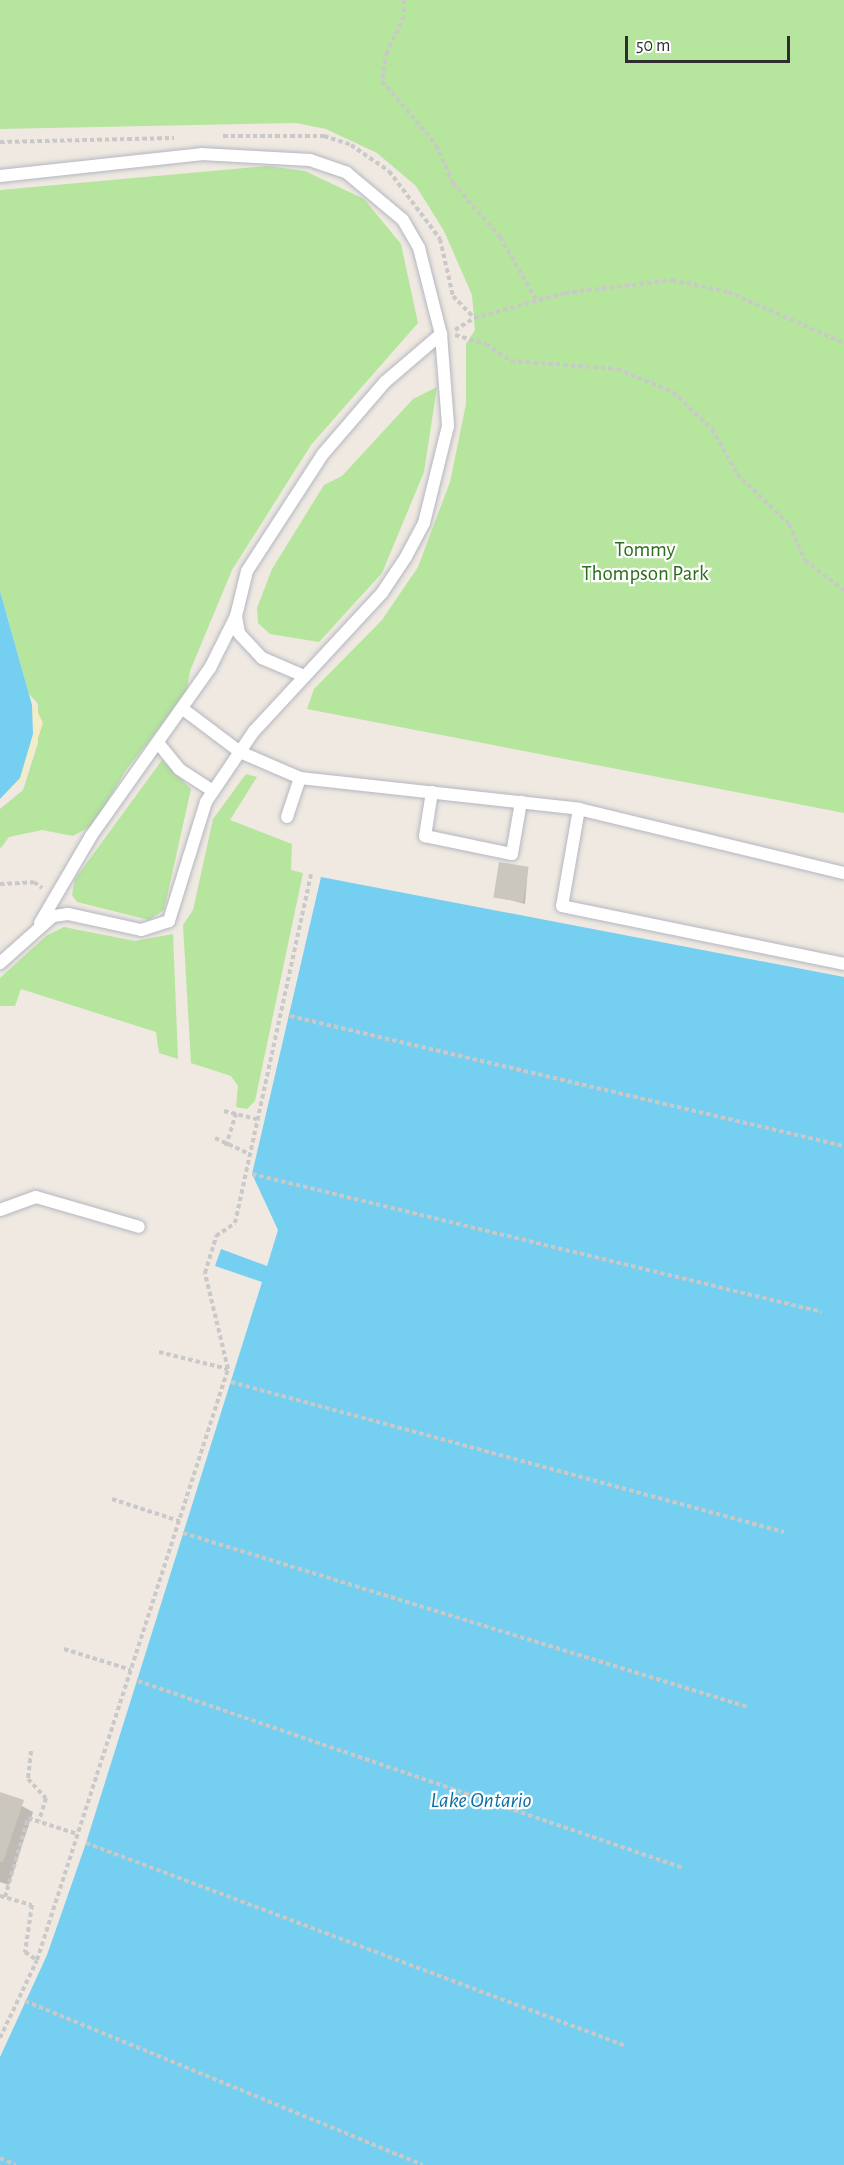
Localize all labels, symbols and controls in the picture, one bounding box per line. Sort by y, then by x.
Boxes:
scale bar [628,24,793,62]
text: 50 m [636,37,670,55]
park label: Tommy Thompson Park [581,537,709,587]
water label: Lake Ontario [430,1788,532,1814]

